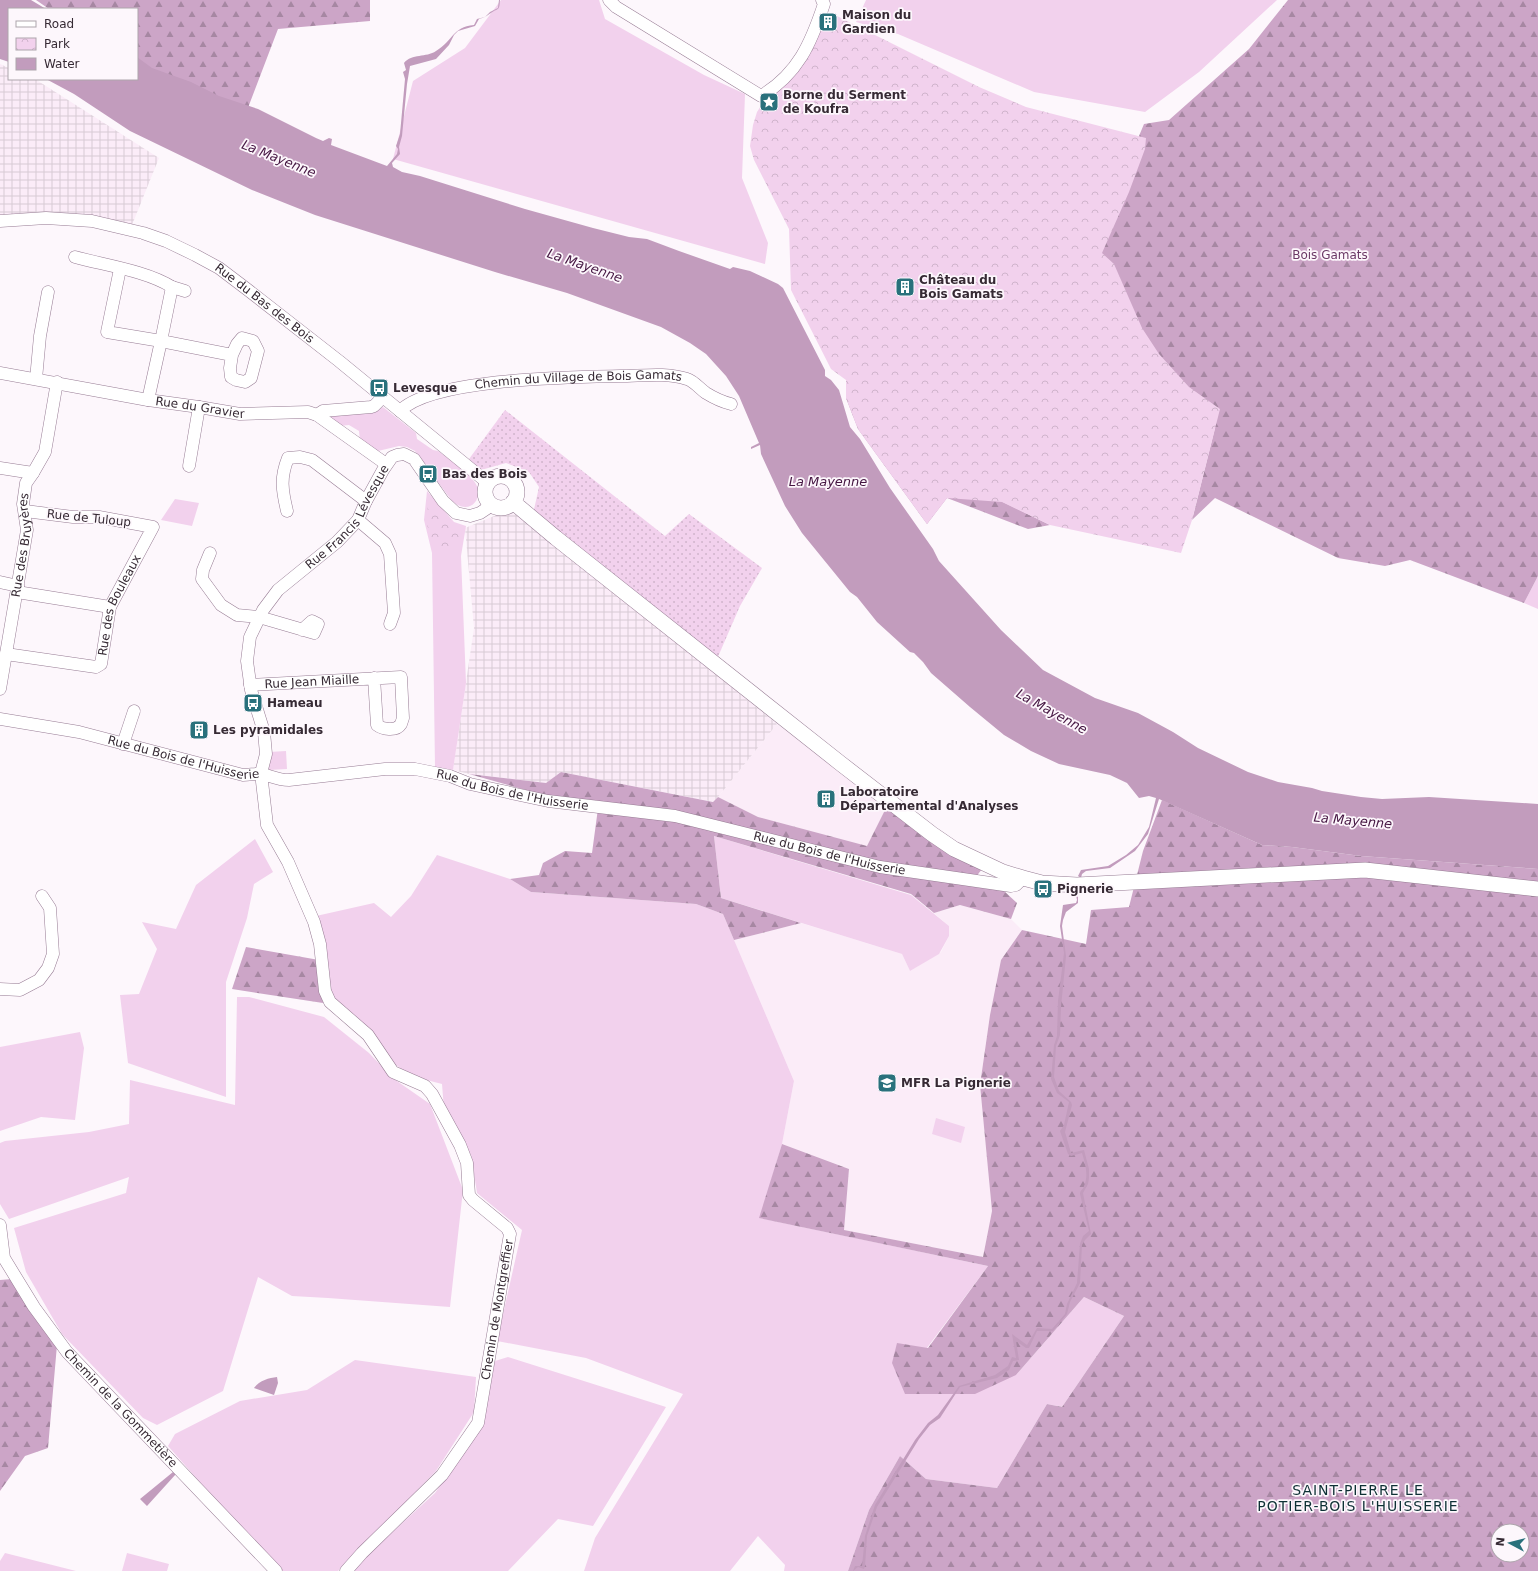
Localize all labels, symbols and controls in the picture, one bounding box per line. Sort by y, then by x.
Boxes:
legend [8,8,138,80]
place label: Maison du Gardien [842,8,911,36]
building icon: Maison du Gardien [817,11,839,33]
text: Road [44,17,74,31]
text: Park [44,37,70,51]
text: Water [44,57,80,71]
place label: Borne du Serment de Koufra [783,88,906,116]
place icon: Borne du Serment de Koufra [758,91,780,113]
water label: La Mayenne [240,137,318,180]
water label: La Mayenne [545,246,624,285]
park label: Bois Gamats [1292,248,1368,262]
street label: Rue du Bas des Bois [212,260,317,346]
place label: Château du Bois Gamats [919,273,1003,301]
building icon: Château du Bois Gamats [894,276,916,298]
street label: Chemin du Village de Bois Gamats [474,368,683,392]
bus stop icon: Levesque [368,377,390,399]
place label: Levesque [393,381,457,395]
street label: Rue du Gravier [154,394,245,421]
street label: Rue Francis Lévesque [303,462,392,572]
bus stop icon: Bas des Bois [417,463,439,485]
place label: Bas des Bois [442,467,527,481]
water label: La Mayenne [789,474,867,489]
street label: Rue des Bruyères [9,492,34,598]
street label: Rue de Tuloup [46,507,132,529]
street label: Rue des Bouleaux [95,552,144,657]
street label: Rue Jean Miaille [264,672,360,691]
water label: La Mayenne [1014,686,1090,737]
bus stop icon: Hameau [242,692,264,714]
place label: Hameau [267,696,322,710]
building icon: Les pyramidales [188,719,210,741]
place label: Les pyramidales [213,723,323,737]
street label: Rue du Bois de l'Huisserie [106,733,260,782]
street label: Rue du Bois de l'Huisserie [435,766,589,813]
place label: Laboratoire Départemental d'Analyses [840,785,1018,813]
building icon: Laboratoire Départemental d'Analyses [815,788,837,810]
water label: La Mayenne [1313,810,1393,831]
street label: Rue du Bois de l'Huisserie [752,829,906,878]
bus stop icon: Pignerie [1032,878,1054,900]
place label: Pignerie [1057,882,1113,896]
school or university icon: MFR La Pignerie [876,1072,898,1094]
place label: MFR La Pignerie [901,1076,1011,1090]
street label: Chemin de Montgreffier [478,1238,516,1381]
street label: Chemin de la Gommetière [61,1346,180,1470]
district label: SAINT-PIERRE LE POTIER-BOIS L'HUISSERIE [1257,1482,1459,1514]
north arrow [1490,1523,1530,1563]
text: N [1494,1536,1508,1547]

